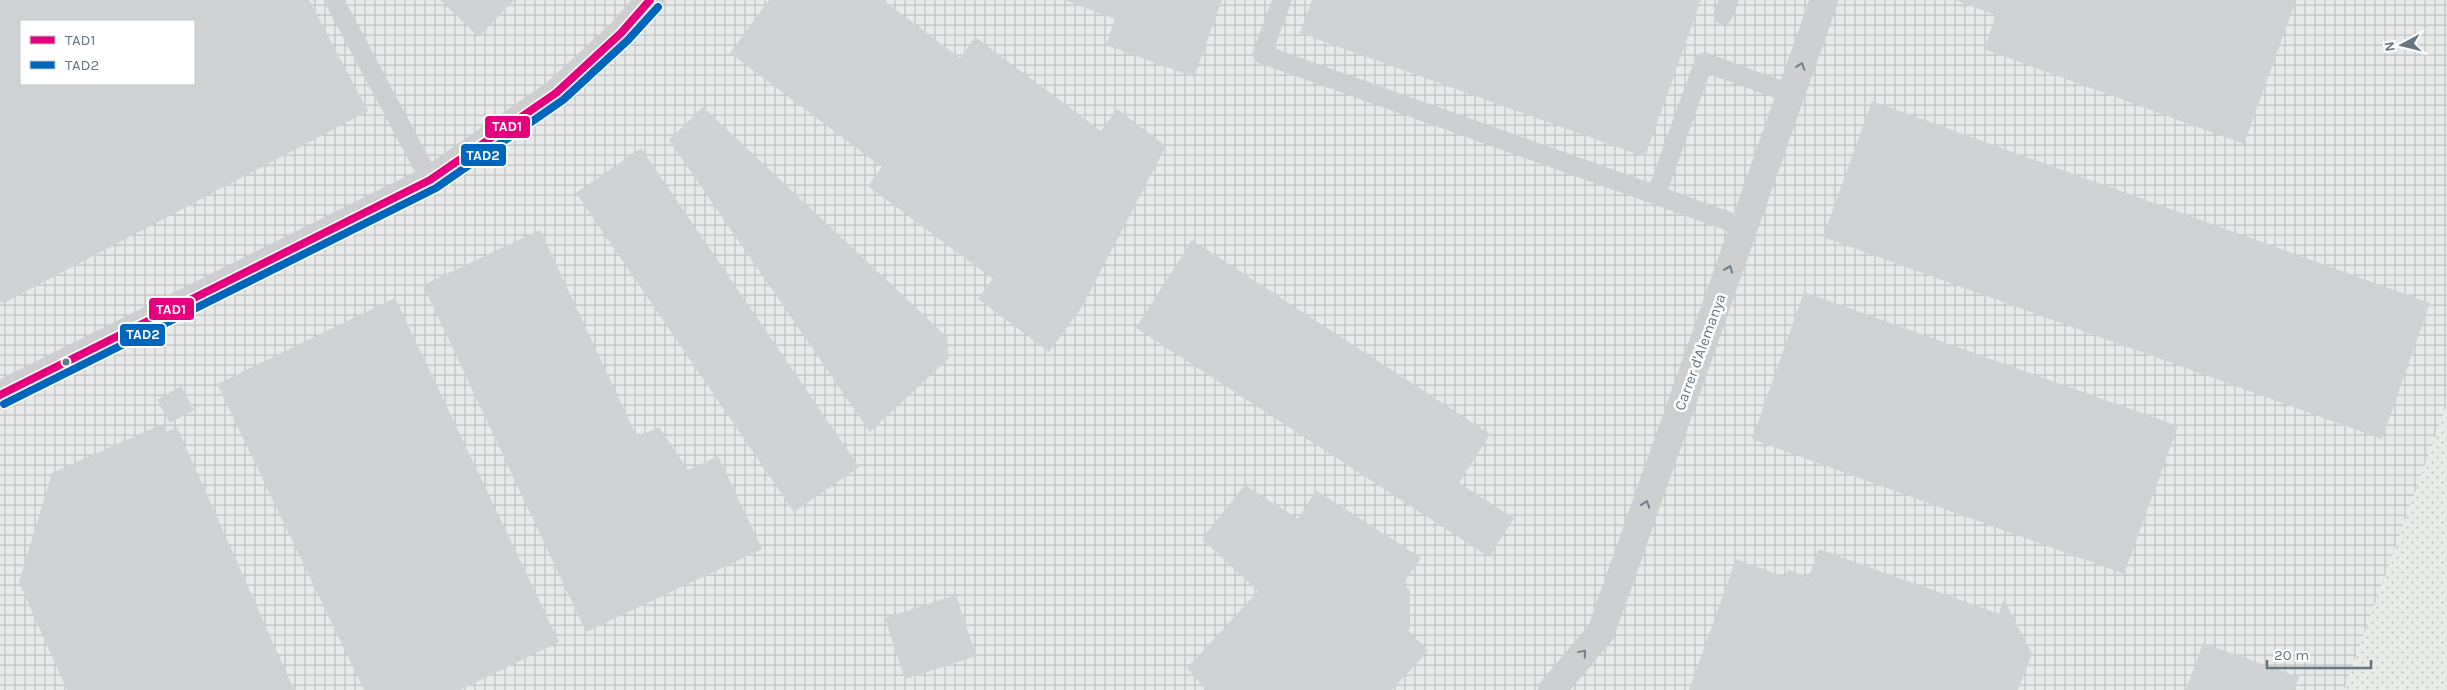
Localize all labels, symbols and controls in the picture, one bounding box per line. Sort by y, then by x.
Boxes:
legend [20,20,195,85]
north arrow [2377,20,2427,70]
text: TAD1 [65,31,95,49]
text: N [2381,41,2399,53]
text: TAD2 [65,56,99,74]
one-way arrow [1795,62,1805,71]
line badge: TAD1 [484,115,531,139]
text: TAD1 [492,118,522,135]
line badge: TAD2 [460,143,507,167]
text: TAD2 [466,147,500,164]
one-way arrow [1723,265,1733,274]
street label: Carrer d'Alemanya [1671,291,1729,413]
line badge: TAD1 [148,297,195,321]
text: TAD1 [156,301,186,318]
line badge: TAD2 [119,323,166,347]
text: TAD2 [126,326,160,343]
unlabelled marker [61,357,71,367]
one-way arrow [1640,501,1650,509]
scale bar [2267,638,2371,670]
text: 20 m [2274,646,2309,664]
one-way arrow [1577,649,1586,658]

